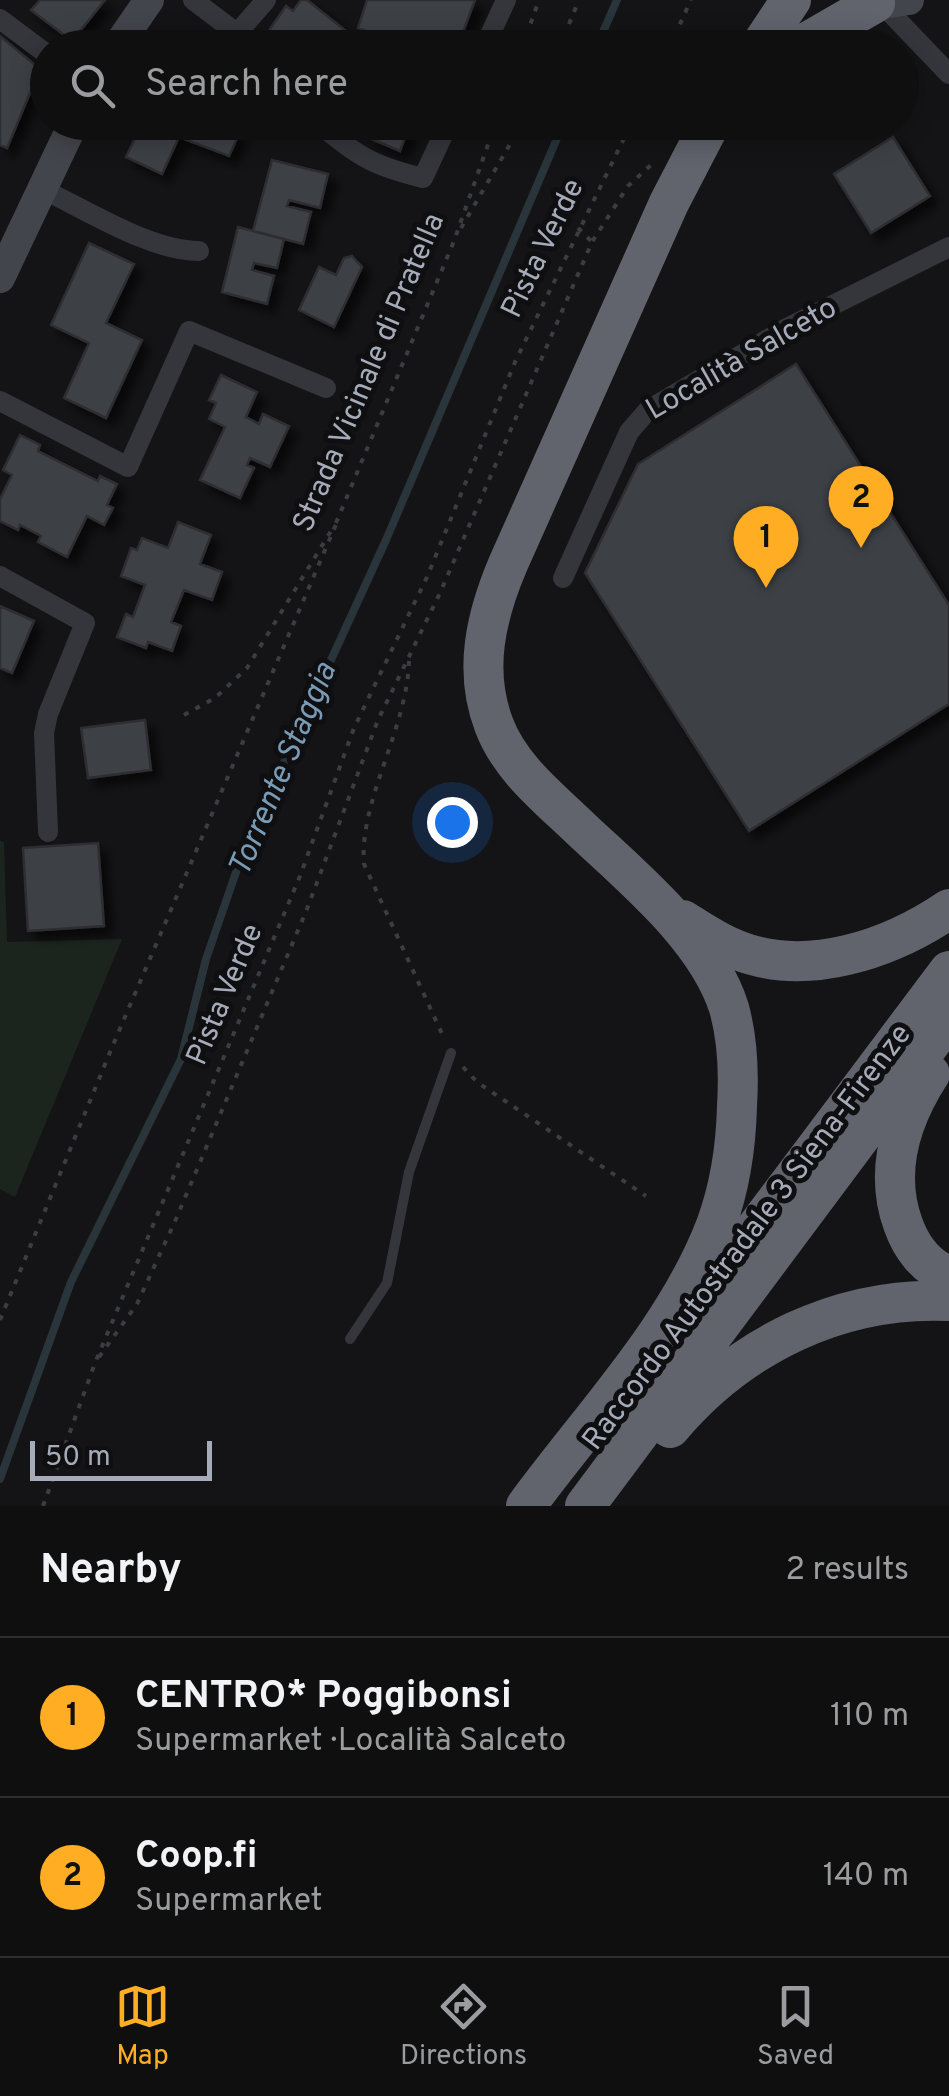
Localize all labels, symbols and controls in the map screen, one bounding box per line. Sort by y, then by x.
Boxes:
search box [30,30,919,140]
icon: search [65,58,120,113]
text: Search here [145,61,348,110]
street label: Pista Verde [494,173,594,325]
street label: Strada Vicinale di Pratella [286,208,454,538]
street label: Località Salceto [640,290,844,430]
pin: 2 [828,466,894,548]
pin: 1 [734,506,798,588]
water label: Torrente Staggia [221,657,347,883]
your location [427,797,478,848]
street label: Pista Verde [180,919,272,1071]
street label: Raccordo Autostradale 3 Siena-Firenze [576,1018,920,1458]
scale bar [30,1436,212,1480]
text: 50 m [45,1440,111,1476]
text: Nearby [40,1545,182,1598]
text: 2 results [785,1551,909,1591]
text: CENTRO* Poggibonsi [135,1673,512,1722]
text: 1 [66,1697,79,1737]
text: 110 m [830,1697,909,1737]
text: Supermarket · Località Salceto [135,1722,566,1762]
text: Coop.fi [135,1833,258,1882]
text: 2 [63,1857,82,1897]
text: 140 m [823,1857,909,1897]
text: Supermarket [135,1882,323,1922]
tab: Map [115,1979,170,2075]
tab: Directions [400,1979,527,2075]
tab: Saved [757,1979,834,2075]

